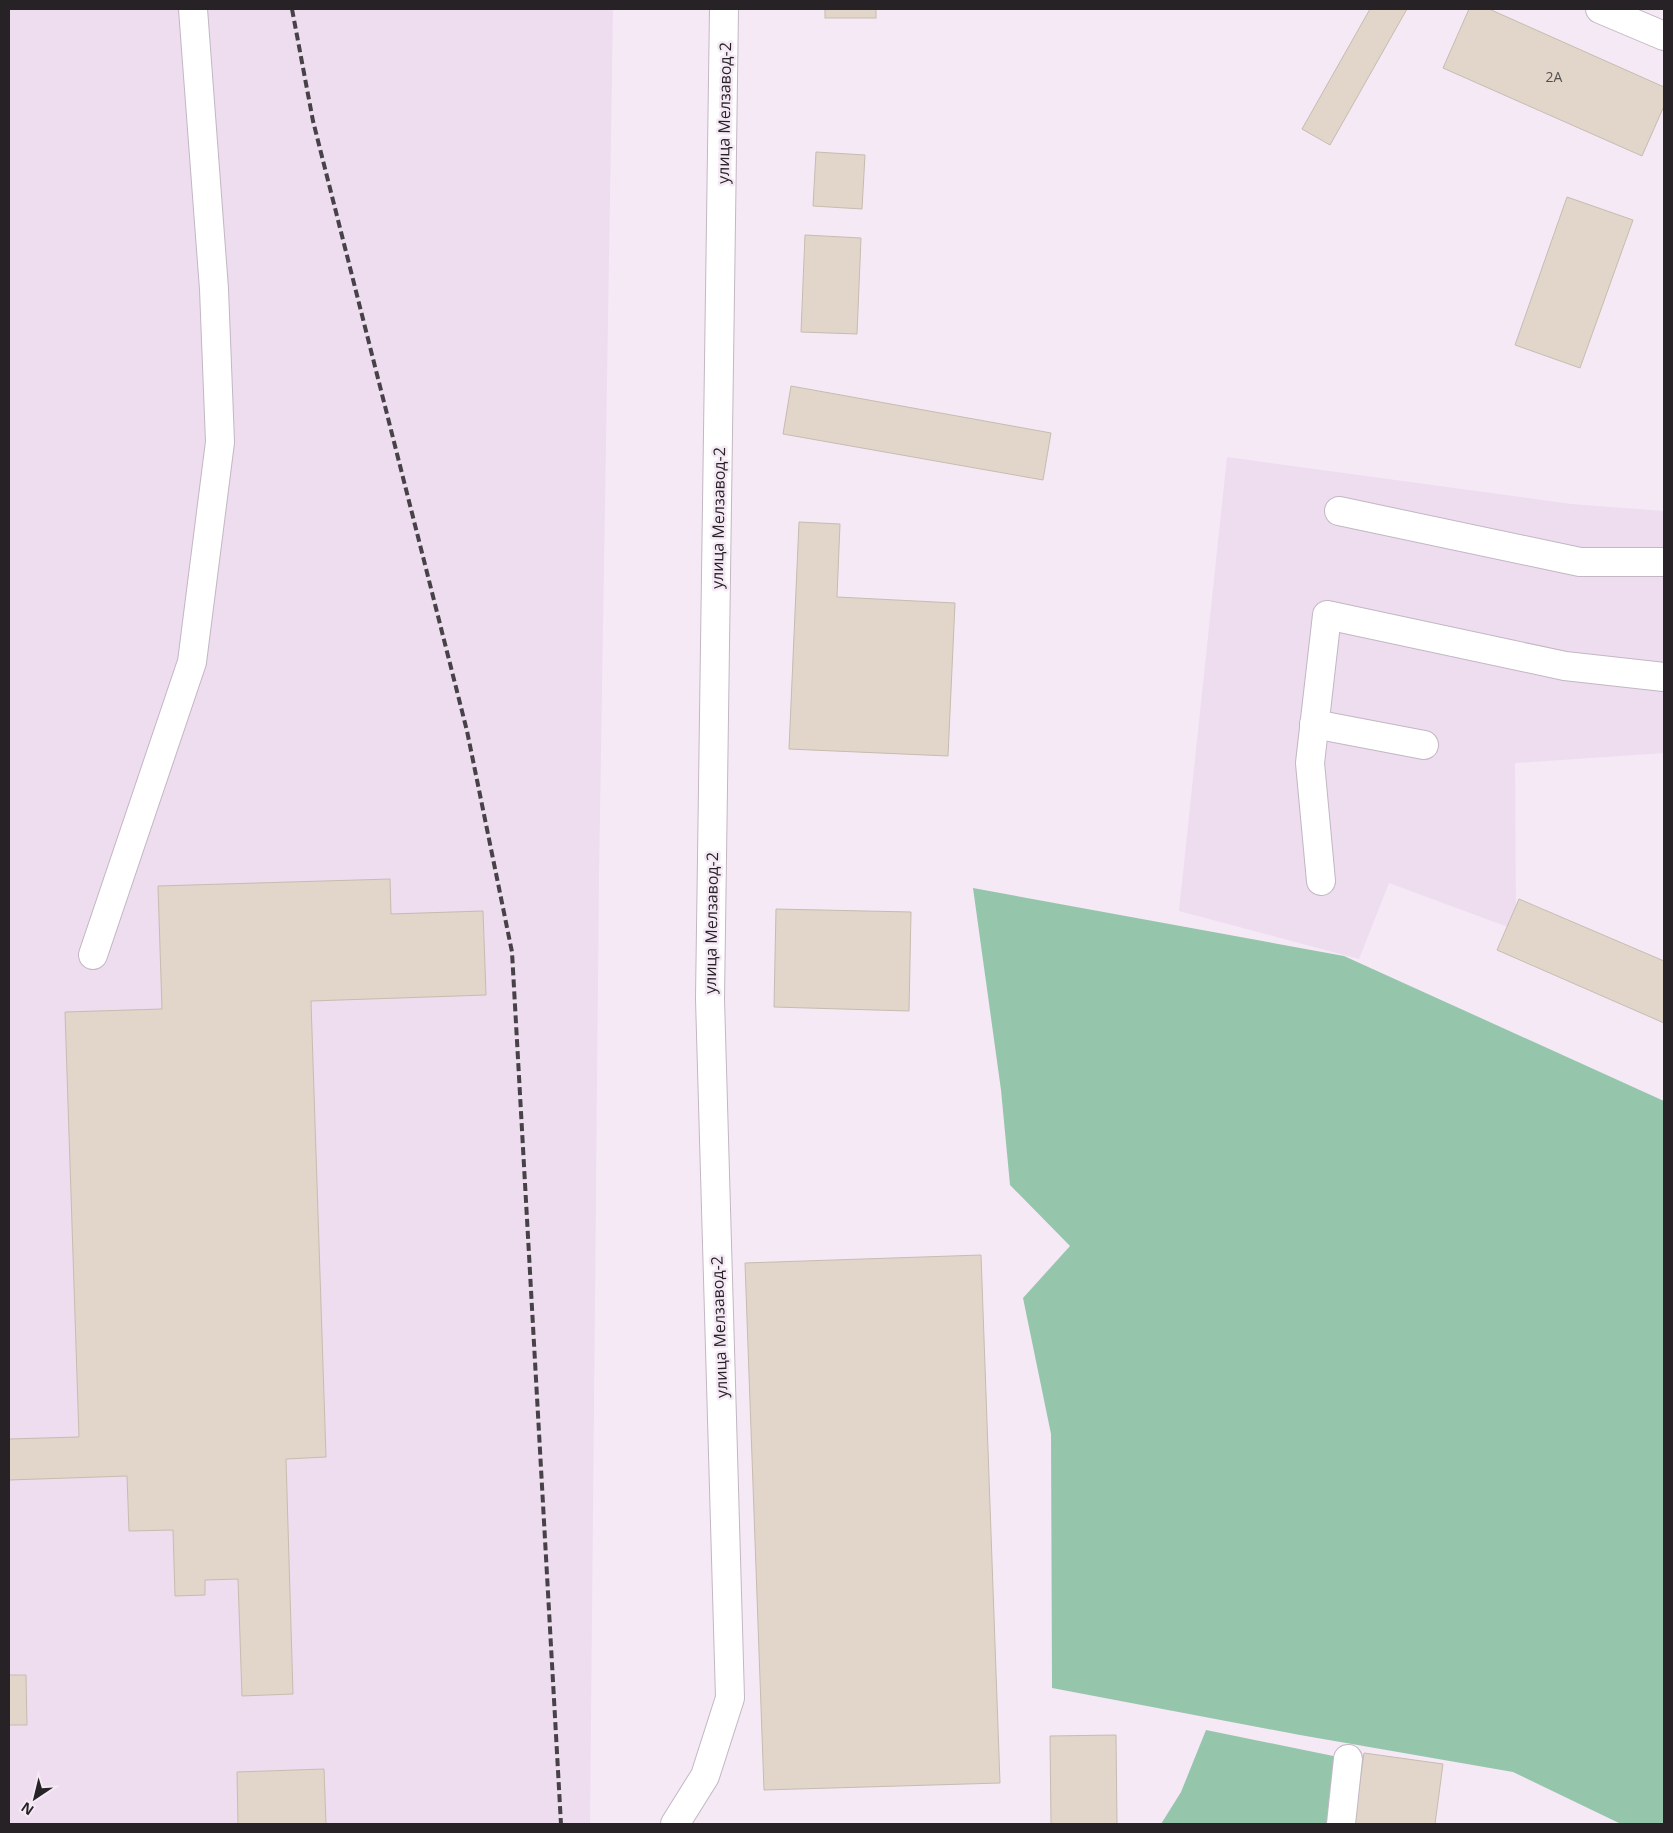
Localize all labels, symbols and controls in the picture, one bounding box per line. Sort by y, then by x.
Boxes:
street label: улица Мелзавод-2 [712,42,736,184]
house number: 2А [1546,67,1563,86]
street label: улица Мелзавод-2 [706,447,730,589]
street label: улица Мелзавод-2 [699,852,723,994]
street label: улица Мелзавод-2 [706,1256,732,1398]
north arrow [10,1773,60,1823]
text: N [17,1798,37,1820]

